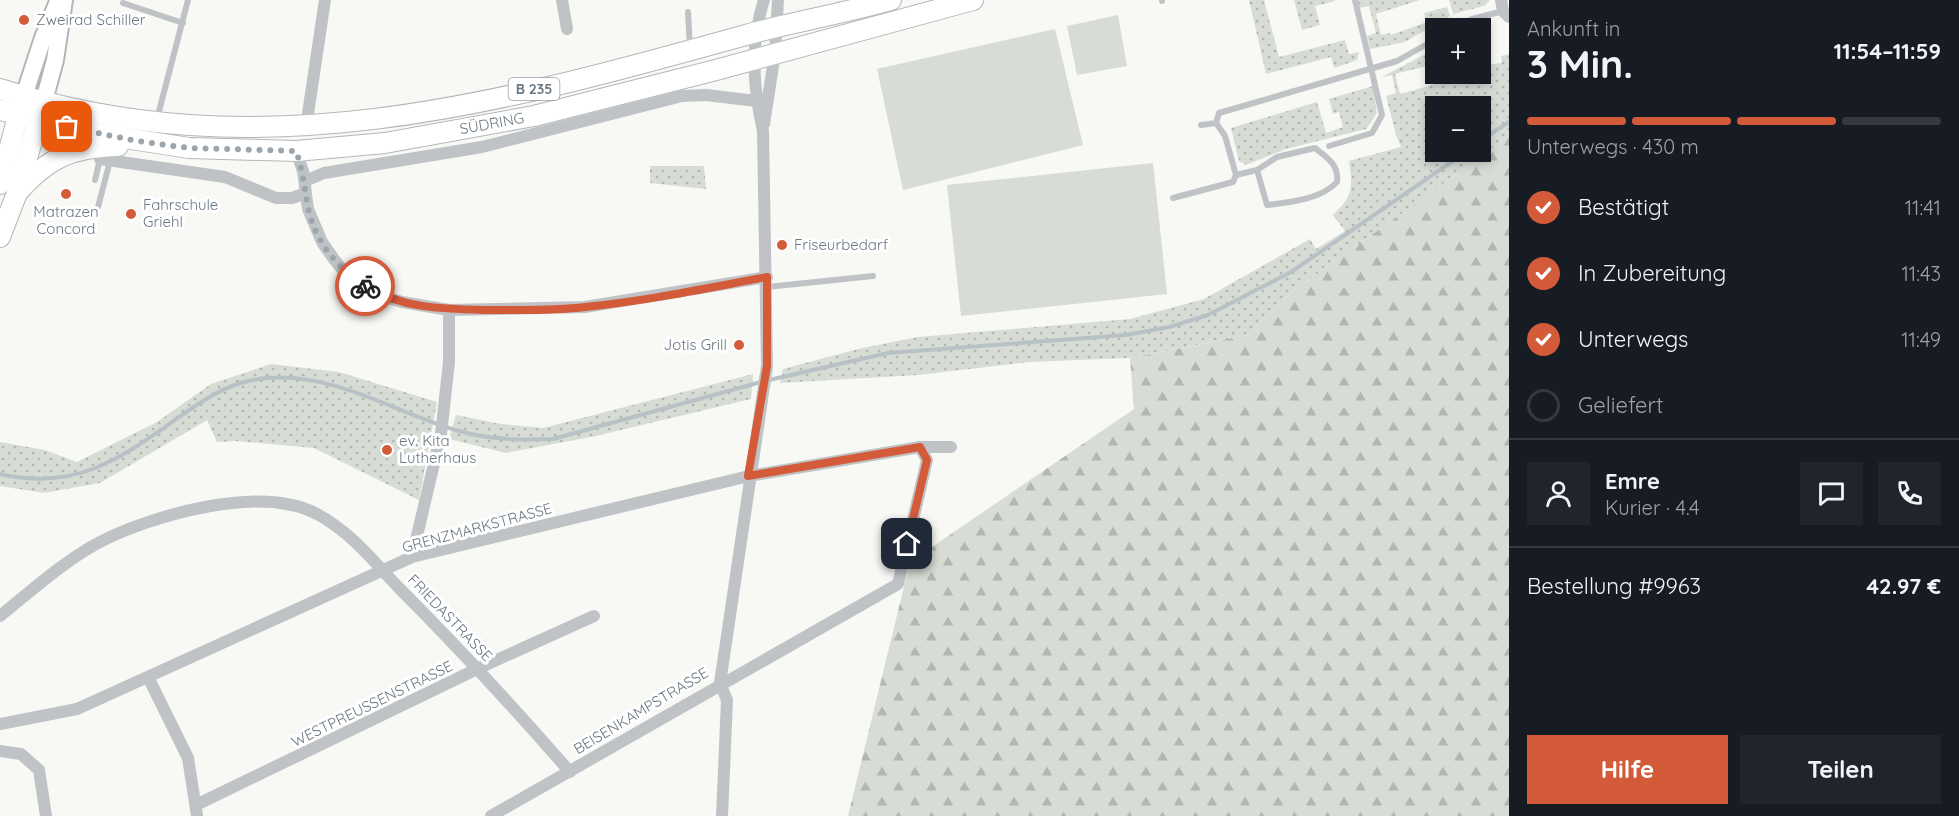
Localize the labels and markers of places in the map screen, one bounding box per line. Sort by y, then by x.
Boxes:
place label: Zweirad Schiller [36,10,146,29]
marker: Zweirad Schiller [17,13,31,27]
pin [41,101,92,152]
marker: Matrazen Concord [59,187,73,201]
place label: Fahrschule Griehl [143,195,218,231]
place label: Matrazen Concord [33,202,99,238]
marker: Fahrschule Griehl [124,207,138,221]
place label: Friseurbedarf [794,235,889,254]
marker: Friseurbedarf [775,238,789,252]
place label: Jotis Grill [664,335,727,354]
marker: Jotis Grill [732,338,746,352]
place label: ev. Kita Lutherhaus [399,431,476,467]
marker: ev. Kita Lutherhaus [380,443,394,457]
pin [881,518,932,569]

